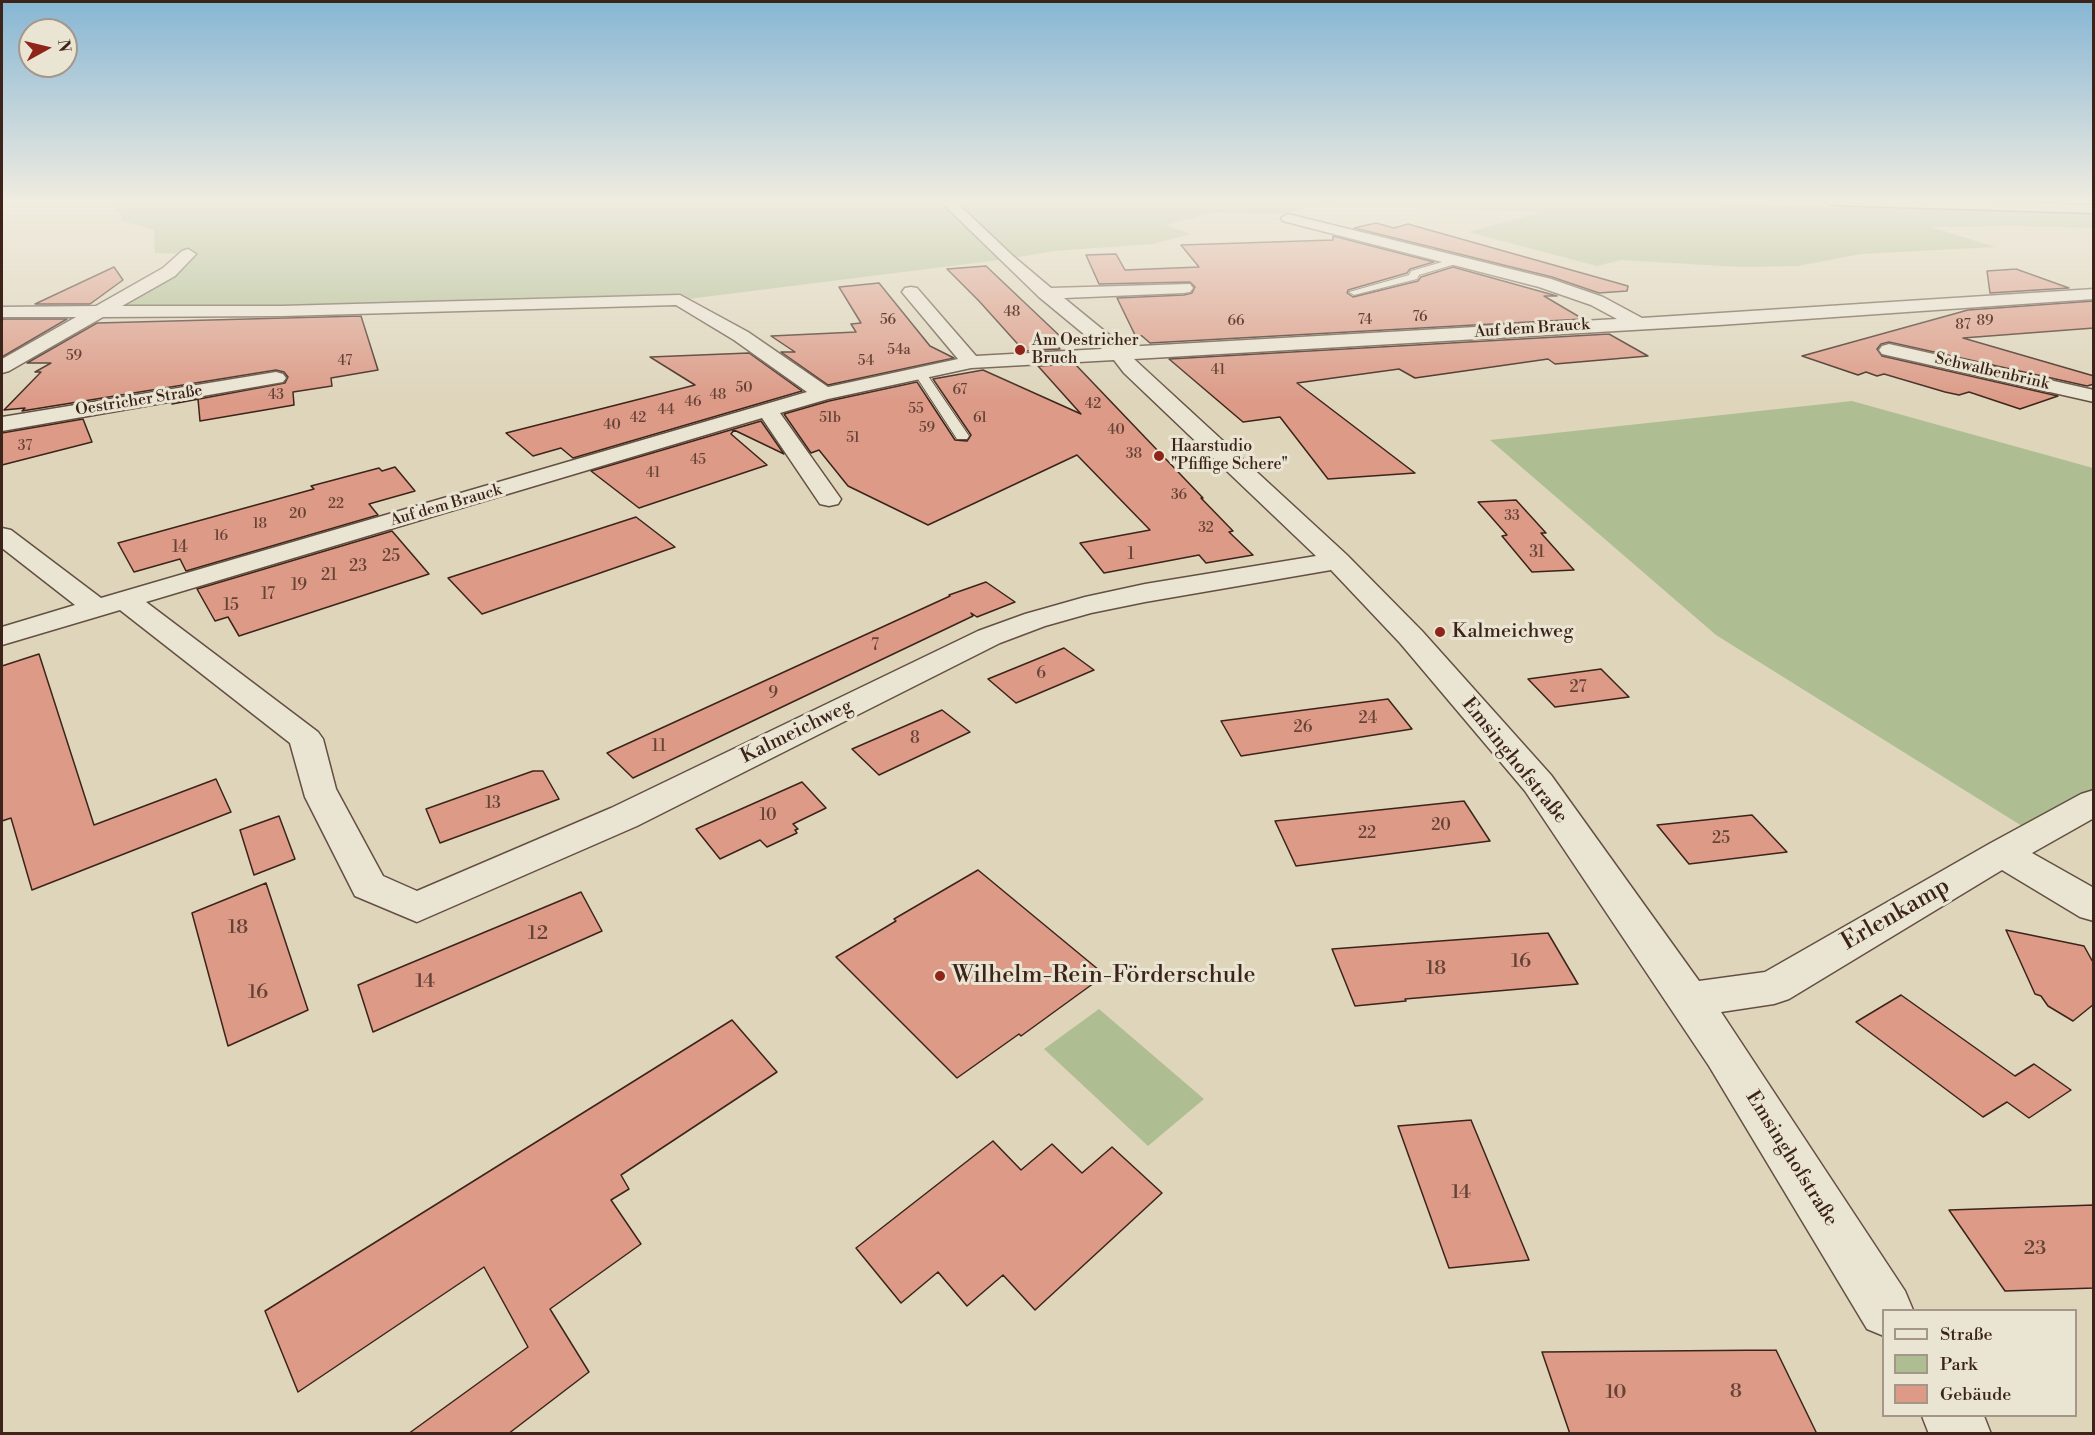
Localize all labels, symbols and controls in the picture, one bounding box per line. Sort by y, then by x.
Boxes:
north arrow [18,18,78,78]
text: N [53,38,75,53]
house number: 48 [1004,305,1020,321]
house number: 76 [1412,310,1428,326]
house number: 56 [880,313,896,329]
house number: 74 [1358,313,1372,329]
house number: 66 [1228,314,1244,330]
house number: 89 [1976,314,1994,330]
street label: Auf dem Brauck [1474,315,1590,343]
house number: 87 [1955,318,1971,334]
place label: Am Oestricher Bruch [1032,331,1139,369]
house number: 54a [887,343,911,359]
marker: Am Oestricher Bruch [1013,343,1027,357]
house number: 59 [66,349,82,365]
street label: Schwalbenbrink [1933,350,2051,394]
house number: 47 [338,354,352,370]
house number: 54 [858,354,874,370]
house number: 41 [1211,363,1225,379]
street label: Oestricher Straße [74,381,204,421]
house number: 50 [736,381,752,397]
house number: 67 [953,383,967,399]
house number: 43 [268,388,284,404]
house number: 48 [710,388,726,404]
house number: 46 [685,395,701,411]
house number: 42 [1085,397,1101,413]
house number: 55 [908,402,924,418]
house number: 44 [658,403,674,419]
house number: 42 [630,411,646,427]
house number: 51b [819,411,841,427]
house number: 61 [973,411,987,427]
house number: 40 [603,418,621,434]
house number: 59 [919,421,935,437]
house number: 40 [1107,423,1125,439]
house number: 51 [846,431,860,447]
place label: Haarstudio "Pfiffige Schere" [1171,437,1288,475]
house number: 37 [18,439,32,455]
house number: 38 [1126,447,1142,463]
marker: Haarstudio "Pfiffige Schere" [1152,449,1166,463]
house number: 45 [690,453,706,469]
house number: 41 [646,466,660,482]
street label: Auf dem Brauck [388,481,504,531]
house number: 36 [1171,488,1187,504]
house number: 22 [328,497,344,513]
house number: 20 [289,507,307,523]
house number: 33 [1504,509,1520,525]
house number: 18 [253,517,267,533]
house number: 32 [1198,521,1214,537]
house number: 16 [214,529,228,545]
house number: 14 [172,538,188,558]
house number: 31 [1529,543,1545,563]
house number: 1 [1128,545,1134,565]
house number: 25 [382,547,400,567]
house number: 23 [349,557,367,577]
house number: 21 [321,566,337,586]
house number: 19 [291,576,307,596]
house number: 17 [261,585,275,605]
house number: 15 [223,596,239,616]
place label: Kalmeichweg [1452,620,1574,644]
marker: Kalmeichweg [1433,625,1447,639]
house number: 7 [871,636,879,656]
house number: 6 [1036,664,1046,684]
house number: 27 [1569,678,1587,698]
house number: 9 [768,684,778,704]
street label: Emsinghofstraße [1456,693,1572,829]
street label: Kalmeichweg [737,695,857,769]
house number: 24 [1359,709,1377,729]
house number: 26 [1294,718,1312,738]
house number: 8 [910,729,920,749]
house number: 11 [652,737,666,757]
house number: 13 [485,794,501,814]
house number: 10 [760,806,776,826]
house number: 20 [1431,816,1451,836]
house number: 22 [1358,824,1376,844]
house number: 25 [1712,829,1730,849]
street label: Erlenkamp [1837,872,1955,958]
house number: 18 [228,916,248,940]
house number: 12 [528,922,548,946]
house number: 16 [1511,950,1531,974]
house number: 18 [1426,957,1446,981]
place label: Wilhelm-Rein-Förderschule [952,962,1256,990]
marker: Wilhelm-Rein-Förderschule [933,969,947,983]
house number: 14 [415,970,435,994]
house number: 16 [248,981,268,1005]
street label: Emsinghofstraße [1740,1087,1842,1231]
house number: 14 [1451,1181,1471,1205]
house number: 23 [2024,1237,2046,1261]
legend [1882,1309,2077,1417]
text: Straße [1940,1323,1993,1346]
text: Park [1940,1353,1977,1376]
house number: 8 [1730,1380,1742,1404]
house number: 10 [1605,1381,1627,1405]
text: Gebäude [1940,1383,2011,1406]

